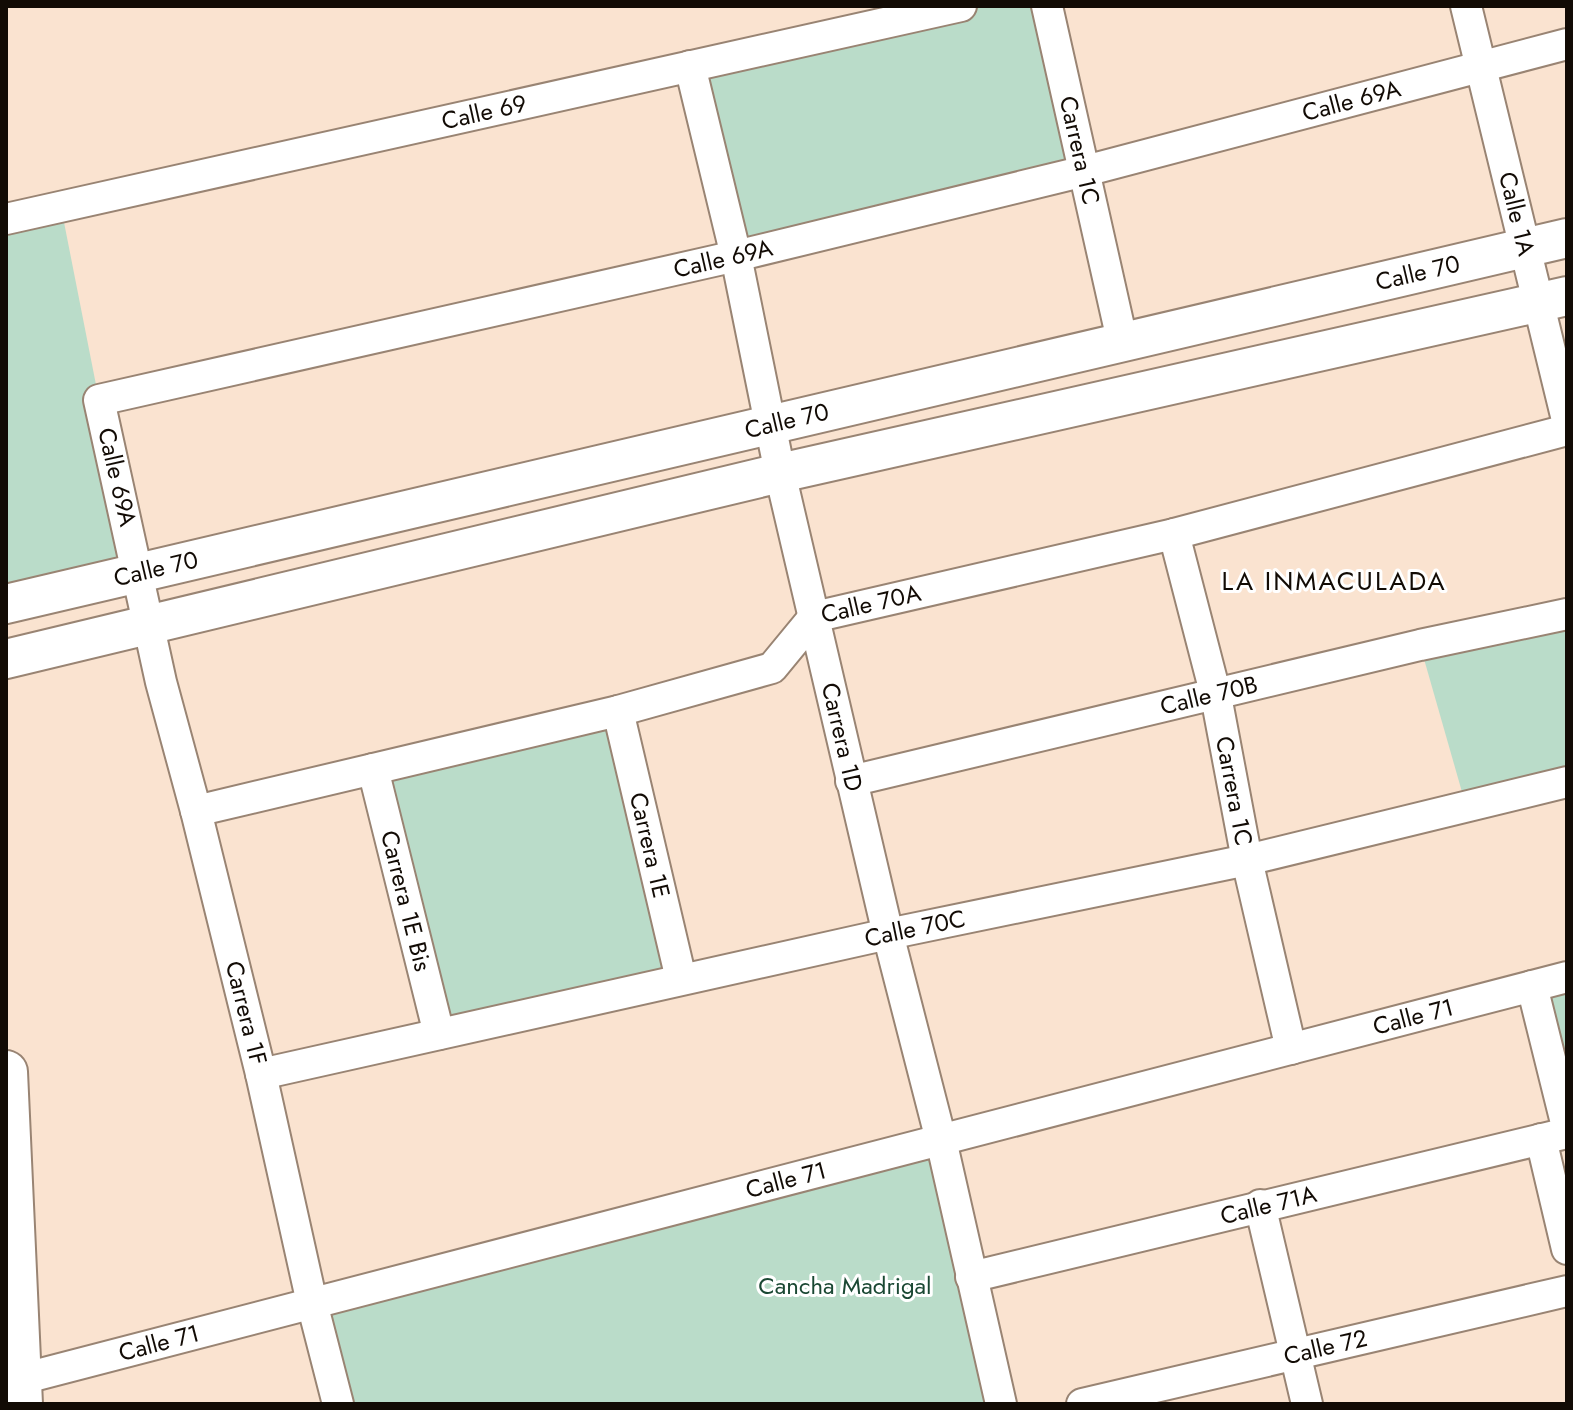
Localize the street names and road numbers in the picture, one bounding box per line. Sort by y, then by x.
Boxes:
street label: Calle 69A [1298,71,1404,130]
street label: Calle 69 [438,85,530,138]
street label: Carrera 1C [1051,92,1109,208]
street label: Calle 1A [1490,168,1544,260]
street label: Calle 69A [670,230,776,287]
street label: Calle 70 [1372,246,1463,299]
street label: Calle 70 [741,394,832,447]
street label: Calle 69A [89,424,146,530]
street label: Calle 70 [110,542,202,595]
street label: Calle 70A [817,575,924,632]
street label: Calle 70B [1157,666,1261,724]
street label: Carrera 1D [813,679,872,795]
street label: Carrera 1C [1207,733,1262,849]
street label: Carrera 1E [621,789,679,902]
street label: Carrera 1E Bis [372,827,441,975]
street label: Calle 70C [861,900,968,956]
street label: Carrera 1F [217,957,276,1069]
street label: Calle 71 [1369,989,1457,1044]
street label: Calle 71 [742,1152,830,1207]
street label: Calle 71A [1217,1176,1320,1233]
street label: Calle 71 [115,1315,203,1370]
street label: Calle 72 [1280,1320,1371,1373]

